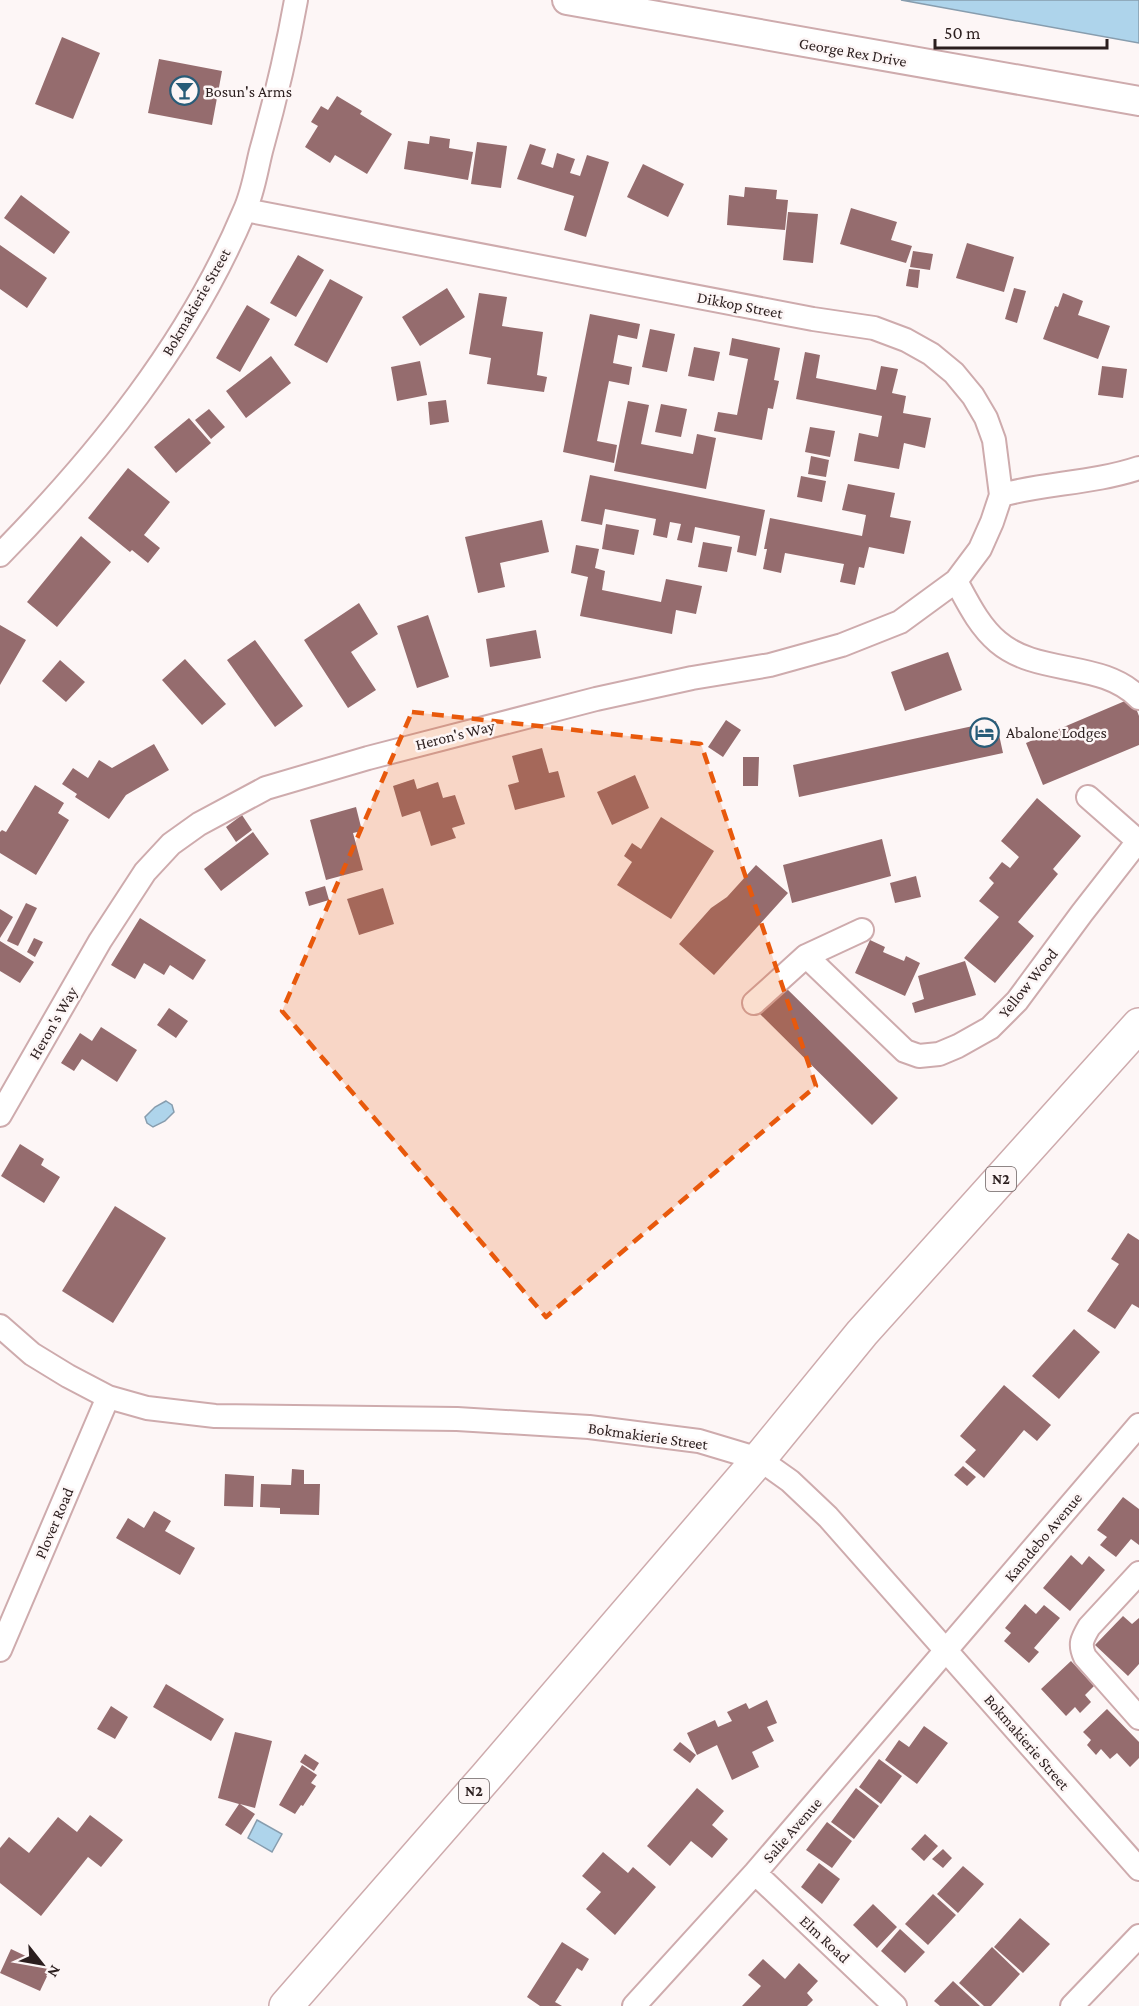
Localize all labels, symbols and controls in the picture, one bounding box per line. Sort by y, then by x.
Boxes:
scale bar [935,12,1108,50]
text: 50 m [944,23,981,43]
street label: George Rex Drive [798,34,908,71]
bar icon: Bosun's Arms [168,75,200,107]
place label: Bosun's Arms [205,83,292,100]
street label: Bokmakierie Street [158,245,234,359]
street label: Dikkop Street [696,288,785,323]
hotel icon: Abalone Lodges [969,716,1001,748]
street label: Heron's Way [414,717,497,754]
place label: Abalone Lodges [1006,724,1107,742]
street label: Yellow Wood [995,945,1061,1021]
street label: Heron's Way [25,983,82,1063]
road number: N2 [986,1167,1016,1191]
street label: Bokmakierie Street [587,1419,710,1453]
street label: Plover Road [31,1484,77,1561]
street label: Kamdebo Avenue [1001,1489,1085,1585]
street label: Bokmakierie Street [981,1691,1074,1794]
road number: N2 [459,1779,489,1803]
street label: Salie Avenue [759,1794,825,1866]
street label: Elm Road [797,1912,854,1966]
north arrow [12,1934,72,1994]
text: N [44,1962,65,1981]

